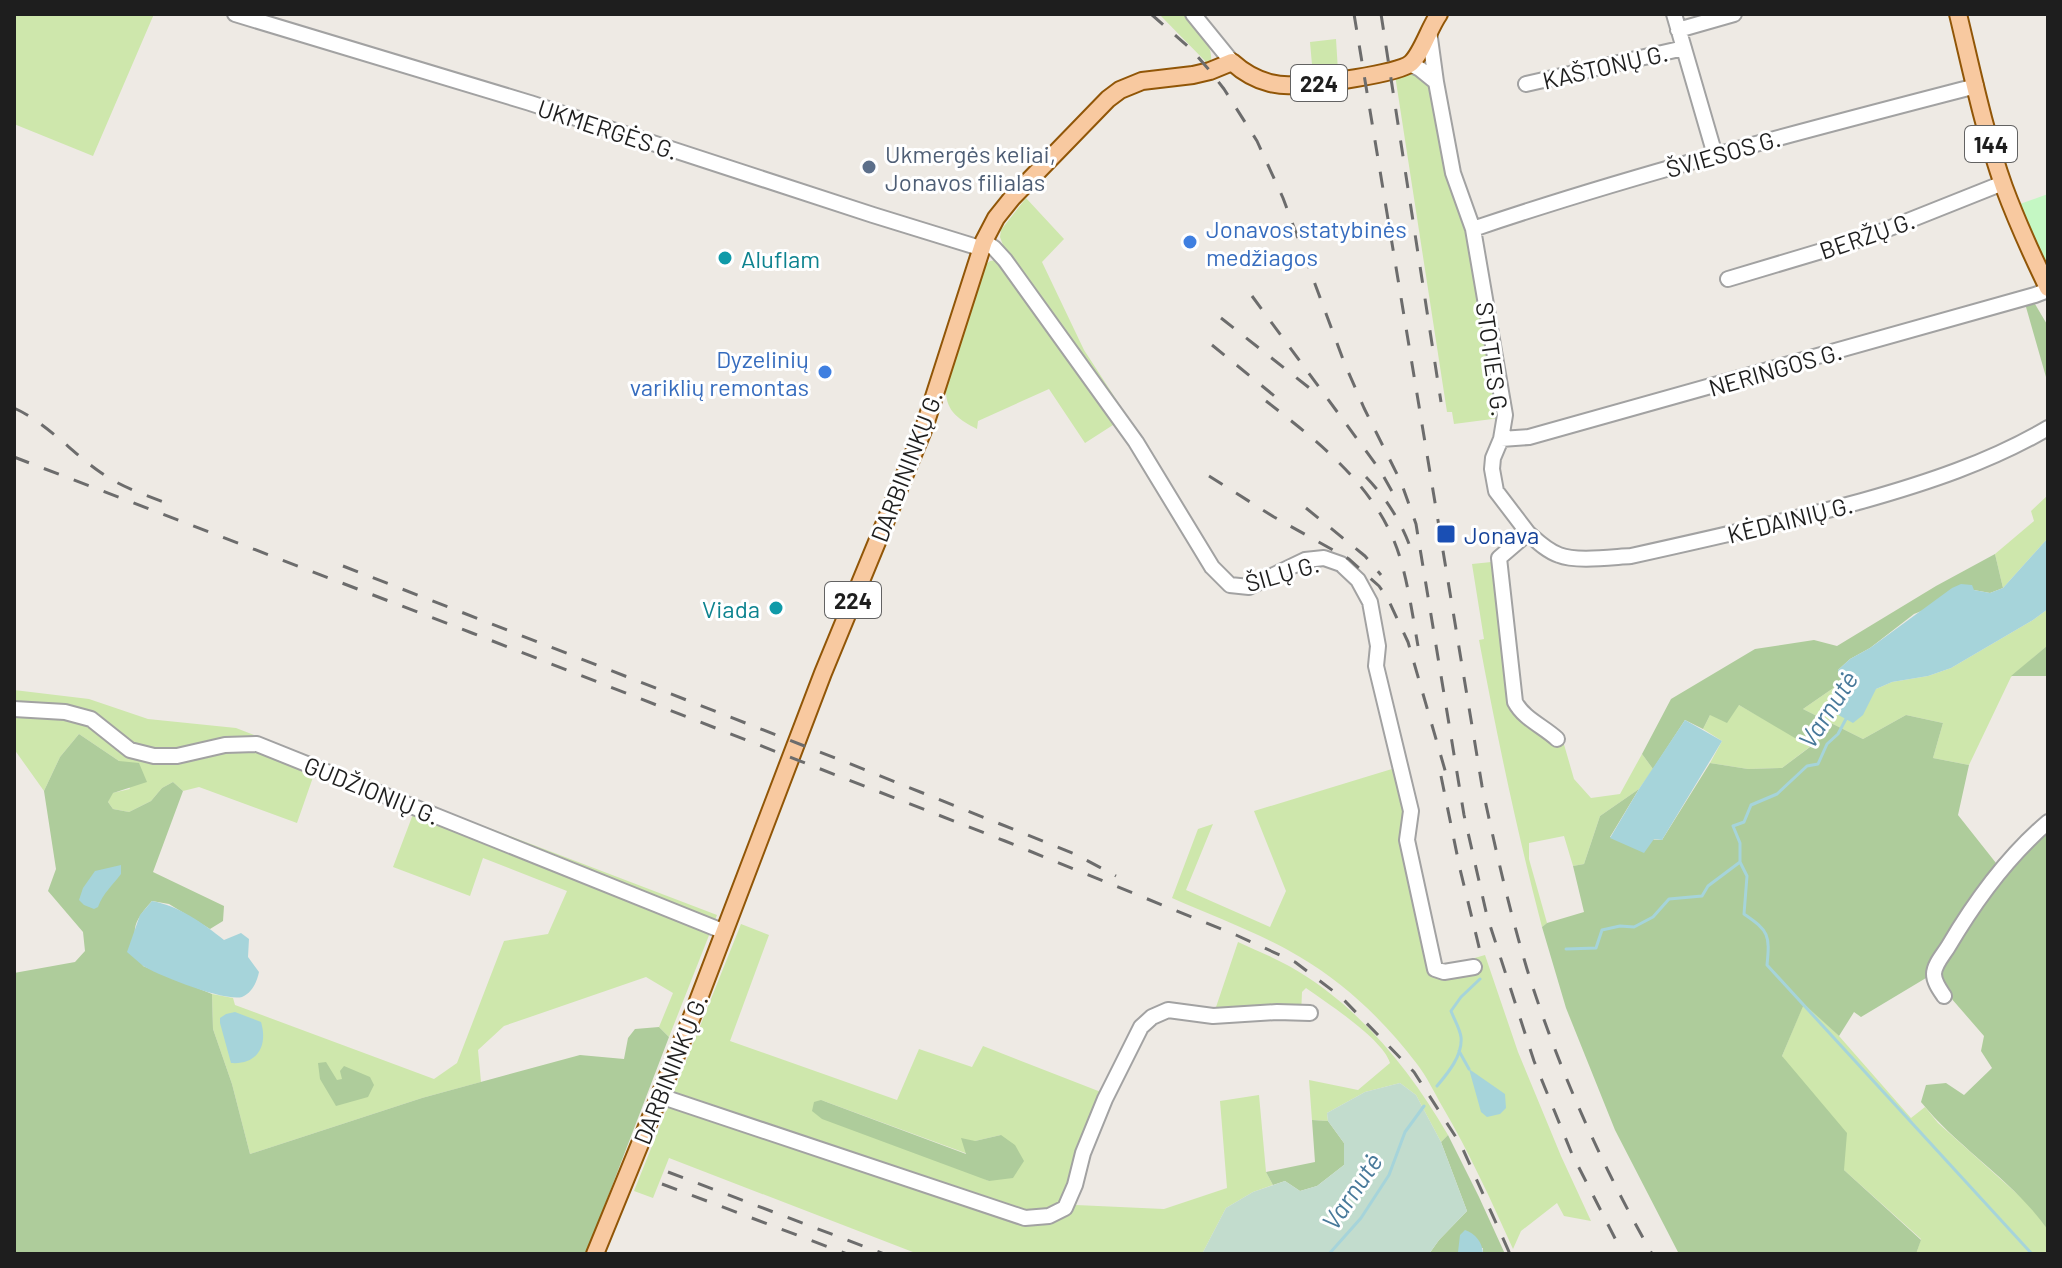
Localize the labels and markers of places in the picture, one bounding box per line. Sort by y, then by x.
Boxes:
place label: Ukmergės keliai, Jonavos filialas [885,139,1056,196]
marker: Ukmergės keliai, Jonavos filialas [860,158,878,176]
place label: Jonavos statybinės medžiagos [1206,214,1407,271]
marker: Jonavos statybinės medžiagos [1181,233,1199,251]
place label: Aluflam [741,244,820,273]
marker: Aluflam [716,249,734,267]
place label: Dyzelinių variklių remontas [630,344,809,401]
marker: Dyzelinių variklių remontas [816,363,834,381]
place label: Jonava [1464,520,1539,549]
marker: Jonava [1435,523,1457,545]
place label: Viada [702,594,760,623]
marker: Viada [767,599,785,617]

